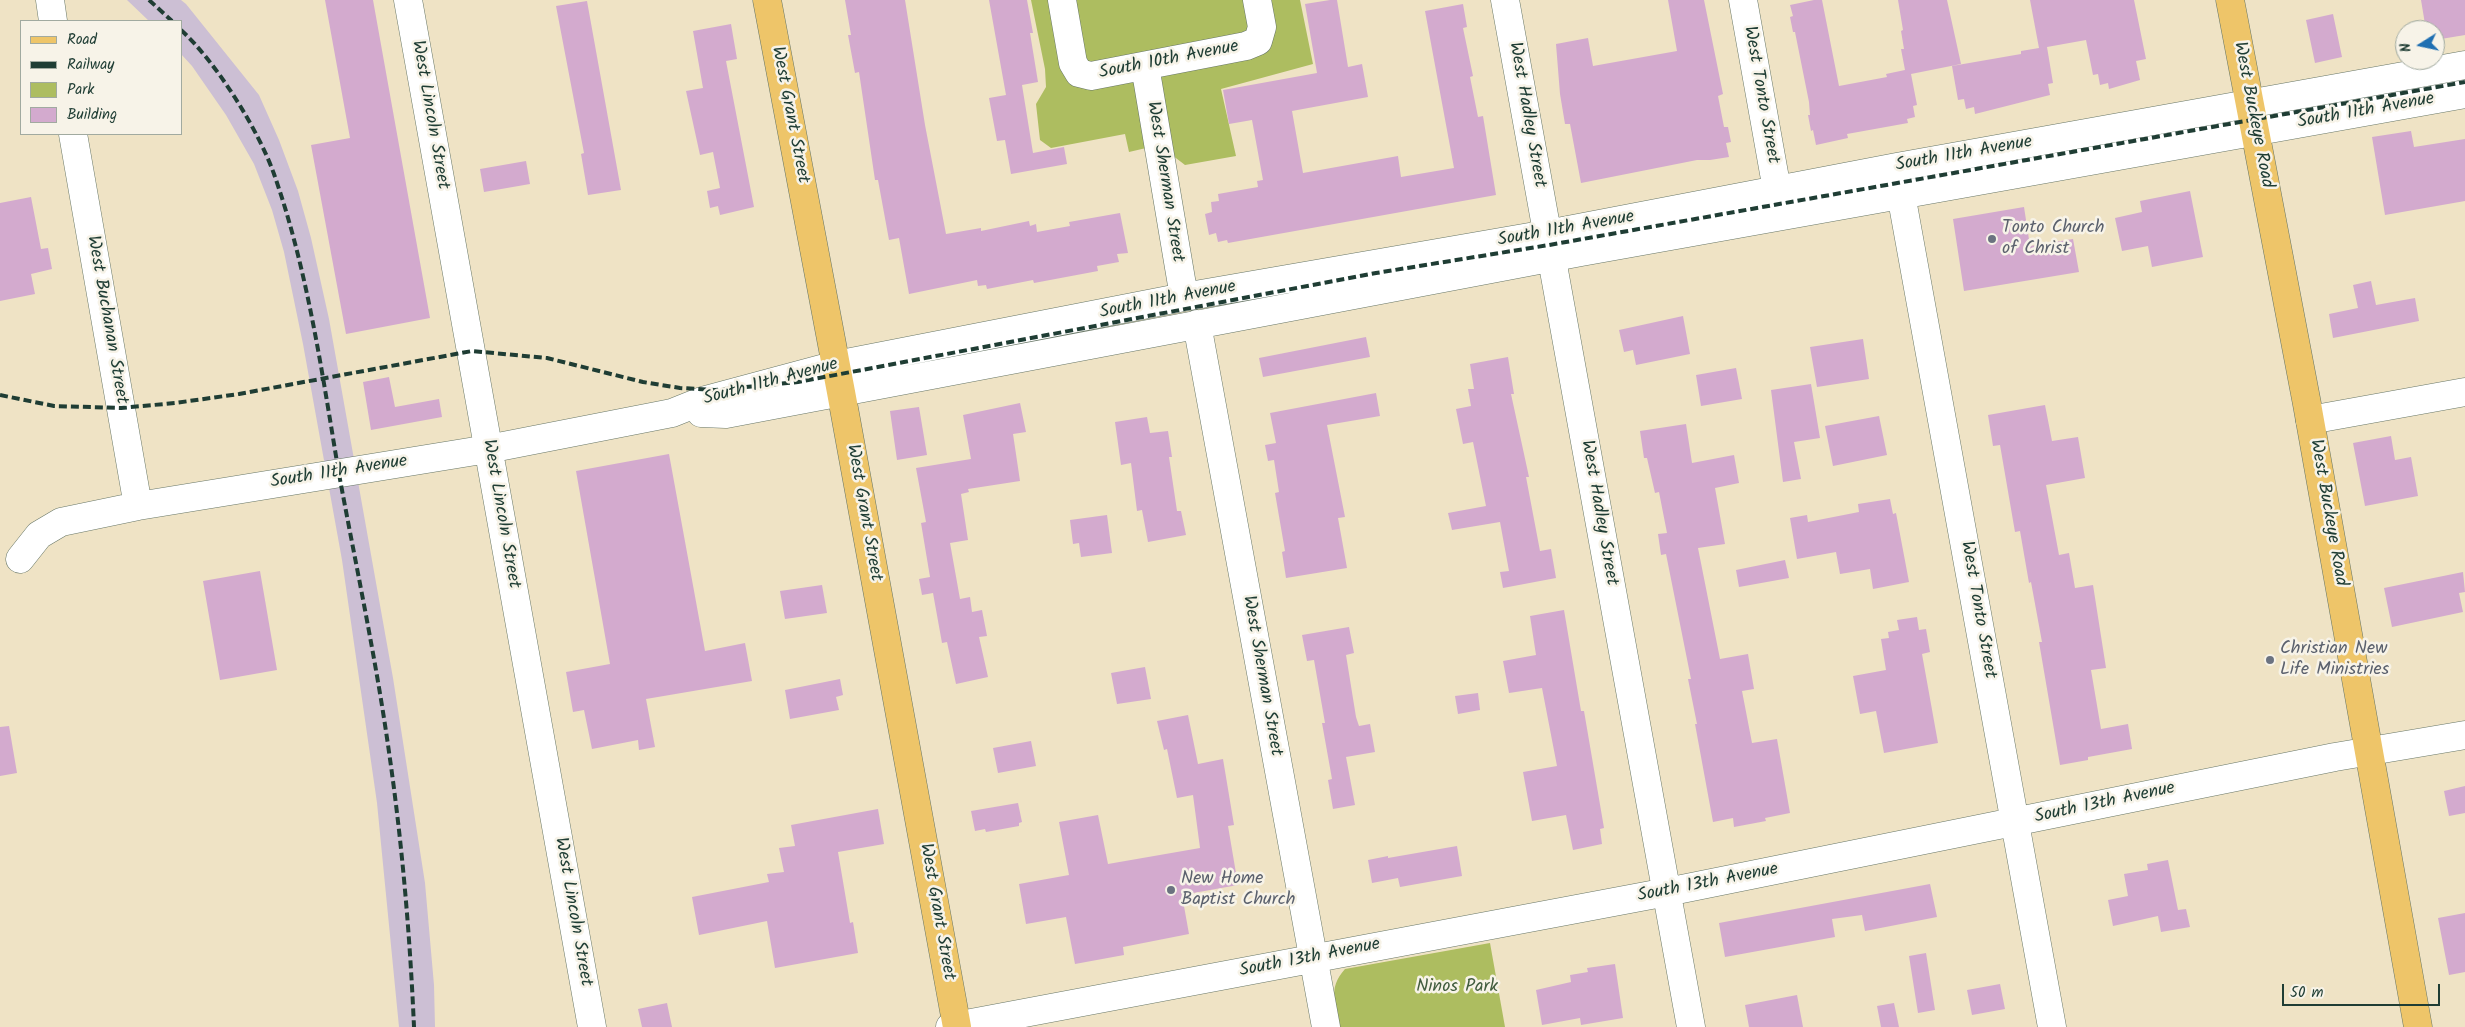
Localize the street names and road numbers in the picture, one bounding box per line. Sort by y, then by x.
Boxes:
street label: West Tonto Street [1737,24,1783,166]
street label: South 10th Avenue [1097,37,1241,85]
street label: West Lincoln Street [405,39,453,191]
street label: West Buckeye Road [2227,40,2277,190]
street label: West Hadley Street [1503,41,1549,189]
street label: West Grant Street [765,45,813,185]
street label: South 11th Avenue [2296,89,2436,135]
street label: West Sherman Street [1141,100,1187,264]
street label: South 11th Avenue [1894,132,2034,178]
street label: South 11th Avenue [1496,207,1636,253]
street label: West Buchanan Street [81,234,131,406]
street label: South 11th Avenue [1098,277,1238,325]
street label: South 11th Avenue [701,355,841,411]
street label: West Lincoln Street [476,438,524,590]
street label: West Buckeye Road [2303,438,2351,588]
street label: West Hadley Street [1575,439,1621,587]
street label: West Grant Street [840,443,886,583]
street label: South 11th Avenue [269,452,409,494]
street label: West Tonto Street [1954,539,2000,681]
street label: West Sherman Street [1236,594,1286,758]
street label: South 13th Avenue [2033,779,2177,829]
street label: West Lincoln Street [548,836,596,988]
street label: West Grant Street [913,842,959,982]
street label: South 13th Avenue [1636,860,1780,908]
street label: South 13th Avenue [1238,935,1382,983]

